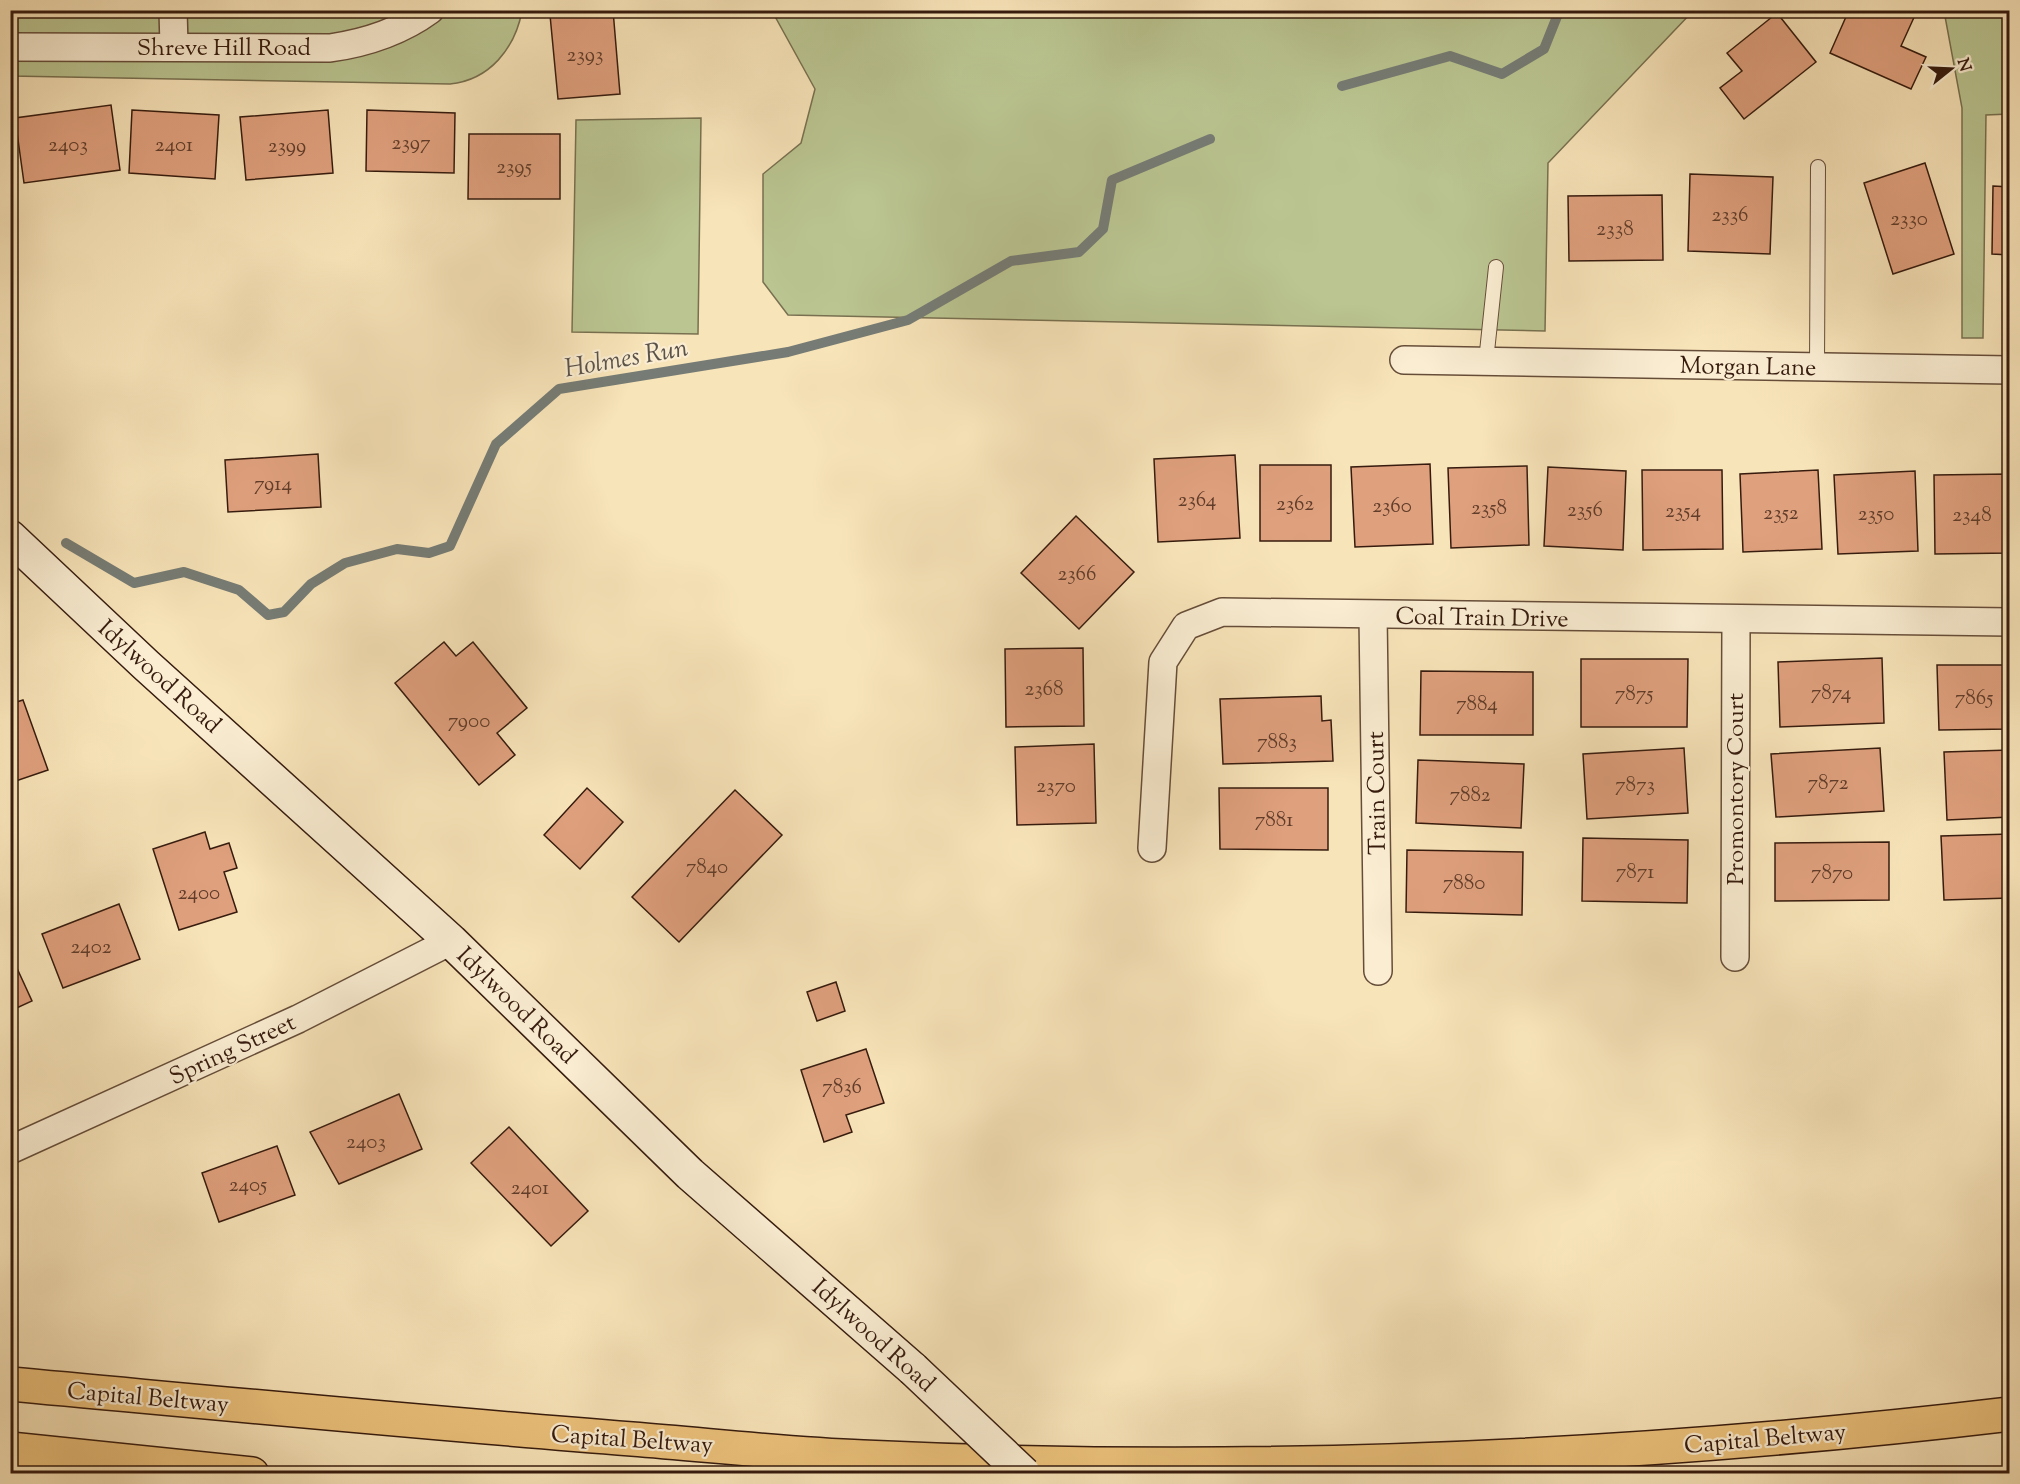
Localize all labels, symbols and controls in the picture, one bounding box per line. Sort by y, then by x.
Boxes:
street label: Shreve Hill Road [137,32,312,66]
north arrow [1921,39,1981,99]
house number: 2393 [567,41,603,71]
text: N [1950,56,1976,75]
house number: 2397 [392,129,431,159]
house number: 2403 [48,131,88,161]
house number: 2401 [155,131,193,161]
house number: 2399 [268,132,306,162]
house number: 2395 [496,153,532,183]
house number: 2336 [1711,201,1749,231]
house number: 2330 [1890,205,1928,235]
house number: 2338 [1596,215,1634,245]
water label: Holmes Run [562,330,691,389]
street label: Morgan Lane [1679,350,1817,386]
house number: 7914 [254,470,292,500]
house number: 2364 [1178,486,1216,516]
house number: 2362 [1276,490,1314,520]
house number: 2360 [1372,492,1412,522]
house number: 2358 [1471,494,1507,524]
house number: 2356 [1567,496,1603,526]
house number: 2354 [1665,497,1701,527]
house number: 2352 [1763,499,1799,529]
house number: 2350 [1858,500,1894,530]
house number: 2348 [1952,501,1992,531]
house number: 2366 [1058,560,1097,590]
street label: Coal Train Drive [1395,600,1569,638]
street label: Idylwood Road [89,613,228,742]
house number: 2368 [1024,675,1064,705]
house number: 7874 [1811,679,1851,709]
house number: 7875 [1615,680,1653,710]
house number: 7865 [1955,684,1993,714]
house number: 7884 [1456,690,1498,720]
street label: Promontory Court [1720,693,1754,885]
house number: 7900 [448,707,490,737]
house number: 7883 [1257,728,1297,758]
street label: Train Court [1360,731,1396,855]
house number: 7872 [1807,769,1849,799]
house number: 7873 [1615,771,1655,801]
house number: 2370 [1036,772,1076,802]
house number: 7882 [1449,781,1491,811]
house number: 7881 [1255,806,1293,836]
house number: 7840 [686,853,728,883]
house number: 7871 [1616,858,1654,888]
house number: 7870 [1811,859,1853,889]
house number: 7880 [1443,869,1485,899]
house number: 2400 [178,879,220,909]
house number: 2402 [71,933,112,963]
street label: Idylwood Road [448,940,584,1073]
street label: Spring Street [164,1007,302,1095]
house number: 7836 [822,1073,862,1103]
house number: 2403 [346,1128,386,1158]
house number: 2405 [229,1171,267,1201]
house number: 2401 [511,1174,549,1204]
street label: Idylwood Road [803,1272,942,1401]
street label: Capital Beltway [65,1375,230,1423]
street label: Capital Beltway [1683,1416,1848,1464]
street label: Capital Beltway [550,1418,714,1464]

